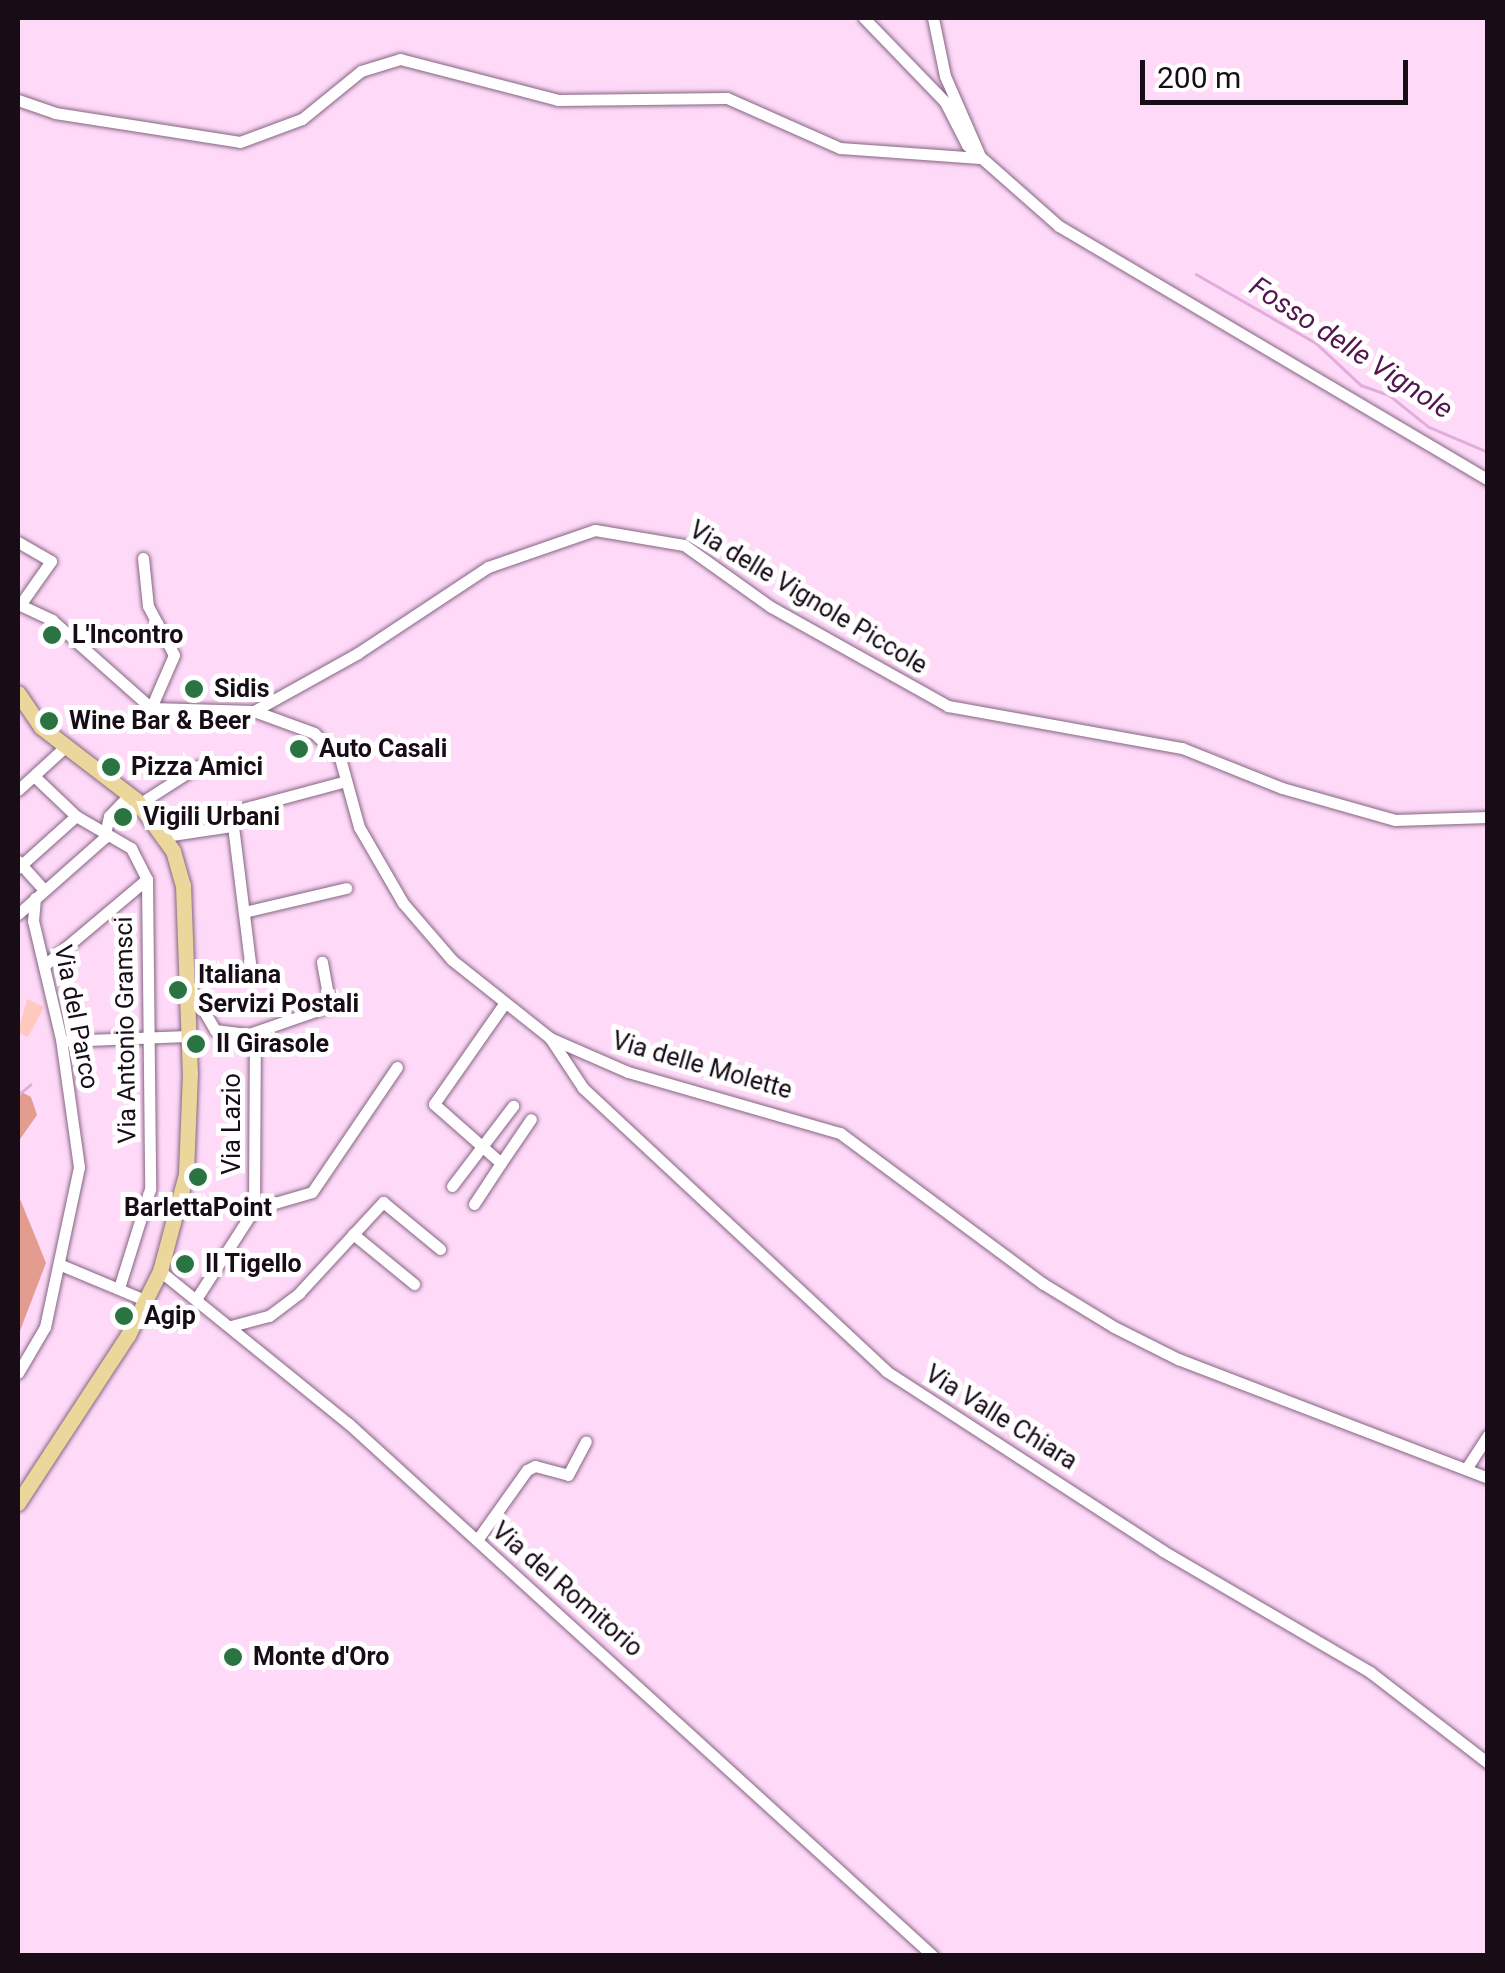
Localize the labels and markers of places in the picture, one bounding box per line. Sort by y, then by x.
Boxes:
place label: L'Incontro [72,620,183,650]
marker: L'Incontro [41,624,63,646]
place label: Sidis [214,674,270,704]
marker: Sidis [183,678,205,700]
place label: Wine Bar & Beer [69,706,251,736]
marker: Wine Bar & Beer [38,710,60,732]
place label: Auto Casali [319,734,447,764]
marker: Auto Casali [288,738,310,760]
place label: Pizza Amici [131,752,263,782]
marker: Pizza Amici [100,756,122,778]
place label: Vigili Urbani [143,802,280,832]
marker: Vigili Urbani [112,806,134,828]
place label: Italiana Servizi Postali [198,961,359,1020]
marker: Italiana Servizi Postali [167,979,189,1001]
place label: Il Girasole [216,1029,329,1059]
marker: Il Girasole [185,1033,207,1055]
marker: BarlettaPoint [187,1166,209,1188]
place label: BarlettaPoint [124,1193,272,1223]
place label: Il Tigello [205,1249,302,1279]
marker: Il Tigello [174,1253,196,1275]
place label: Agip [144,1301,196,1331]
marker: Agip [113,1305,135,1327]
place label: Monte d'Oro [253,1642,389,1672]
marker: Monte d'Oro [222,1646,244,1668]

